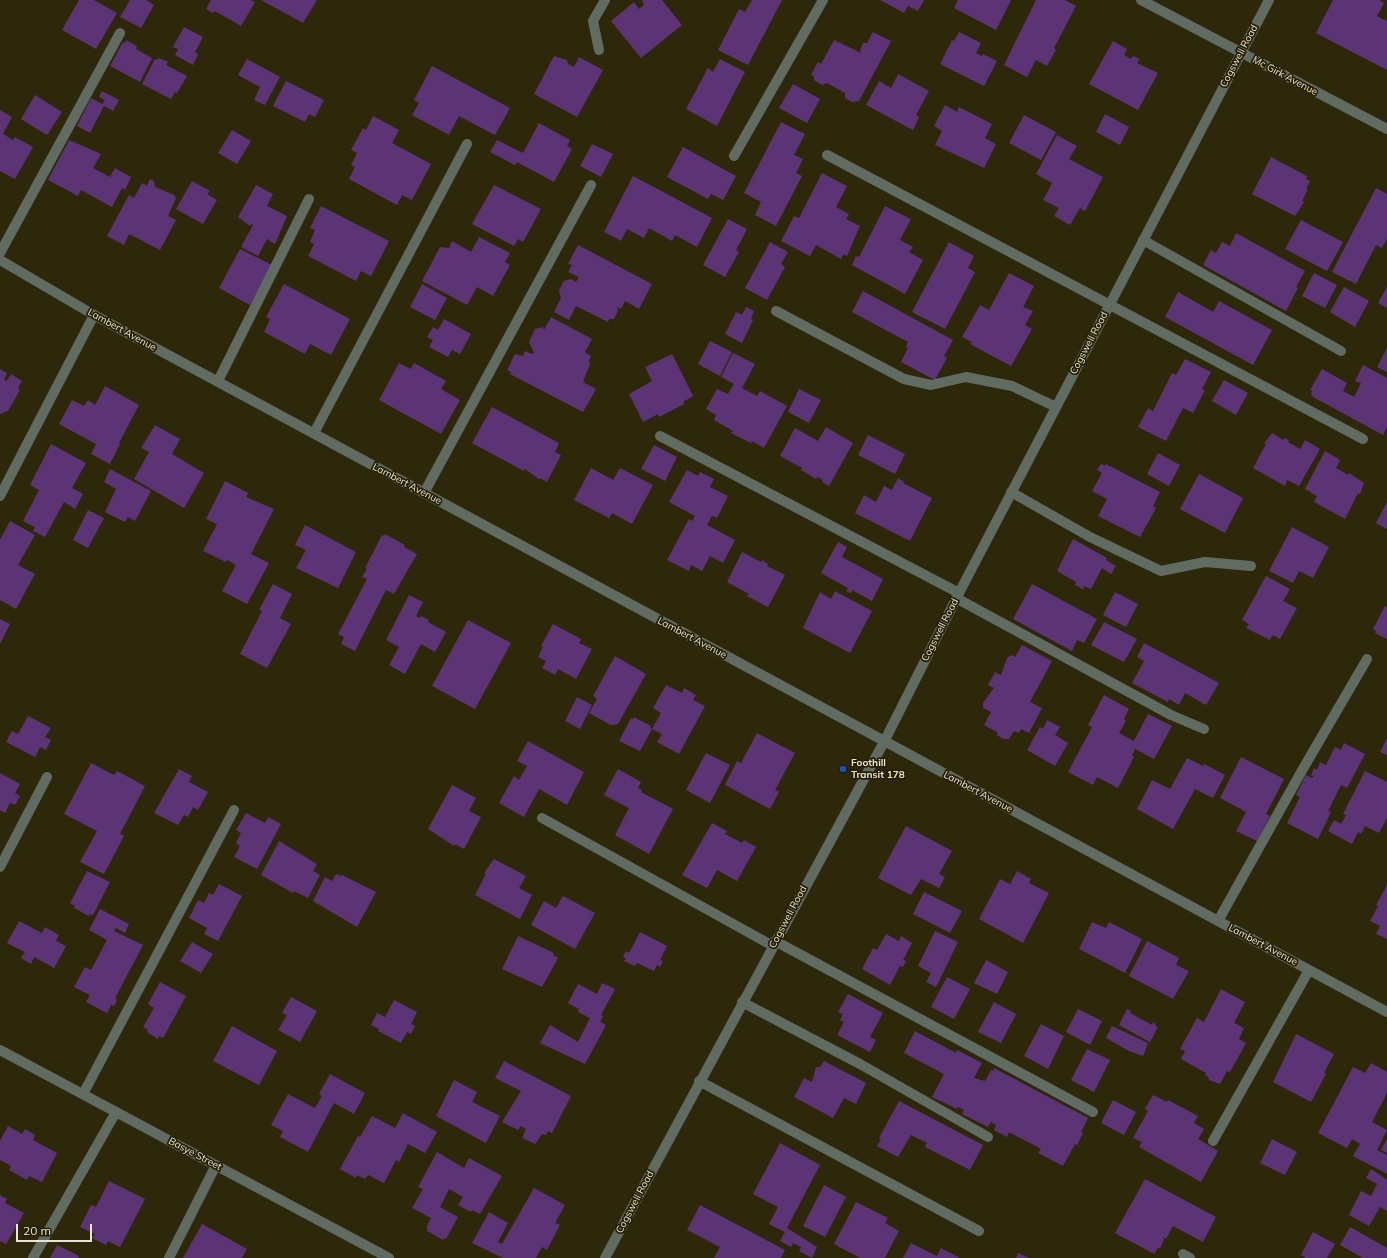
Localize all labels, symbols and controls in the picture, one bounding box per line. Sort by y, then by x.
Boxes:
street label: Cogswell Road [1217,23,1261,89]
street label: Mc Girk Avenue [1250,54,1320,98]
street label: Lambert Avenue [86,306,158,354]
street label: Cogswell Road [1067,310,1111,376]
street label: Lambert Avenue [370,461,444,507]
street label: Cogswell Road [919,597,961,663]
street label: Lambert Avenue [655,615,729,661]
place label: Foothill Transit 178 [851,757,905,780]
marker: Foothill Transit 178 [838,764,848,774]
street label: Lambert Avenue [941,769,1015,815]
street label: Cogswell Road [766,884,810,950]
street label: Lambert Avenue [1226,922,1300,968]
street label: Basye Street [166,1135,224,1173]
street label: Cogswell Road [613,1169,657,1235]
scale bar [18,1216,94,1242]
text: 20 m [23,1223,51,1238]

